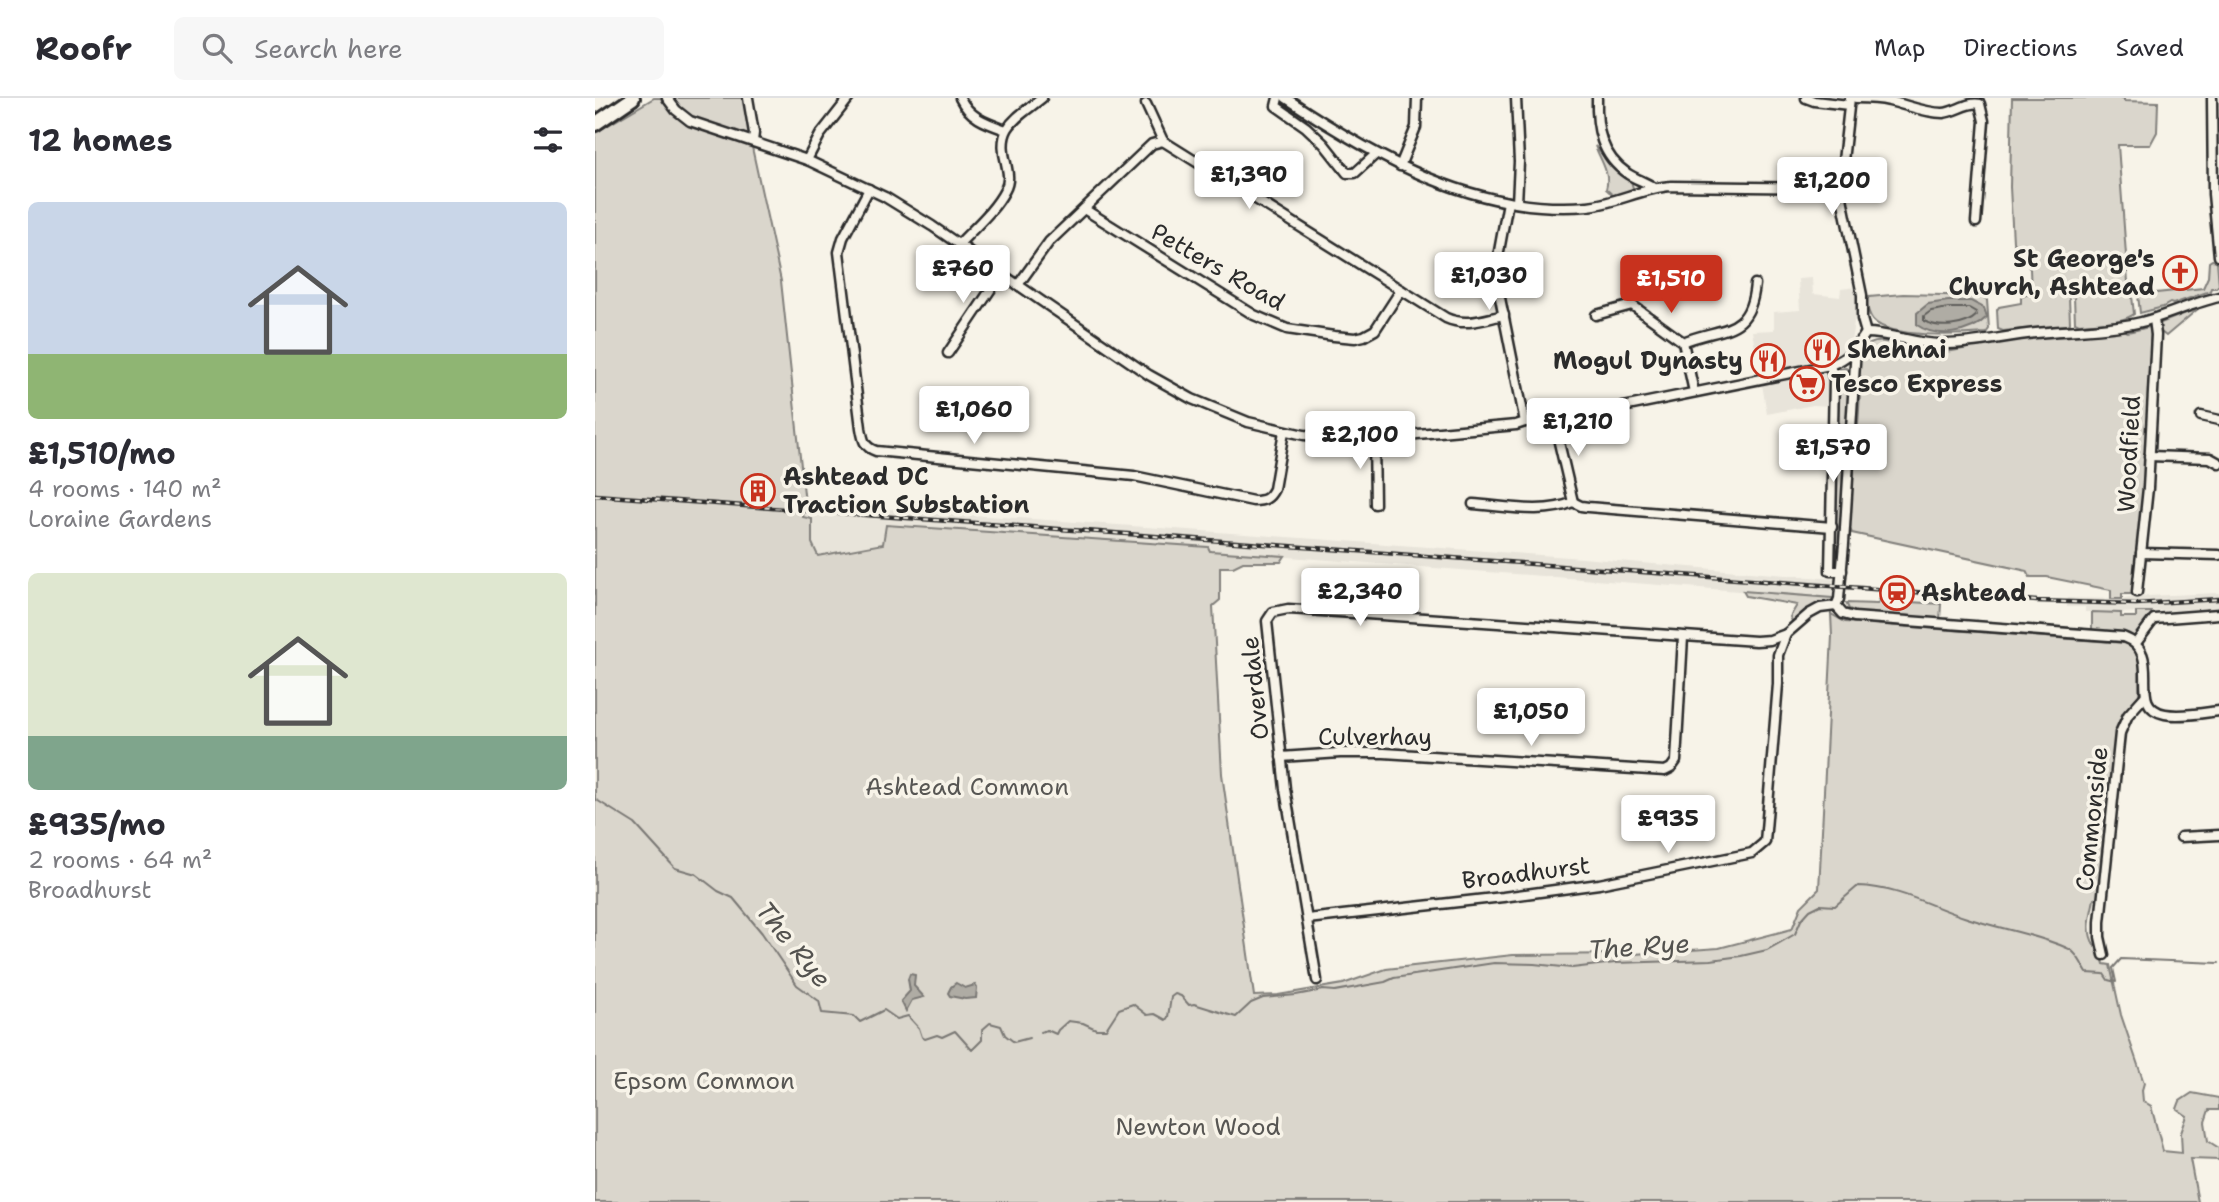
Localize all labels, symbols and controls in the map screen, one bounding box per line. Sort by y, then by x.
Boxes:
search box [174,17,664,80]
text: Roofr [35,26,132,71]
icon: search [198,29,236,67]
text: Search here [254,31,403,66]
text: Map [1874,32,1925,64]
text: Directions [1963,32,2078,64]
text: Saved [2116,32,2184,64]
text: 12 homes [28,120,172,161]
icon: filters [529,121,567,159]
pin: £1,390 [1192,152,1306,211]
pin: £1,200 [1775,158,1889,217]
text: £1,390 [1210,159,1288,189]
text: £1,200 [1793,165,1871,195]
street label: Petters Road [1145,216,1291,318]
place label: St George's Church, Ashtead [1948,243,2155,303]
pin: £760 [922,246,1004,305]
icon: home [235,247,361,373]
pin: £1,030 [1432,252,1546,312]
text: £760 [932,253,994,283]
church icon: St George's Church, Ashtead [2161,254,2199,292]
pin: £1,510 [1614,256,1728,315]
text: £1,030 [1450,260,1528,290]
text: £1,510 [1636,263,1706,293]
restaurant icon: Shehnai [1803,331,1841,369]
place label: Shehnai [1847,334,1947,366]
restaurant icon: Mogul Dynasty [1749,342,1787,380]
place label: Mogul Dynasty [1553,345,1743,377]
supermarket icon: Tesco Express [1788,365,1826,403]
place label: Tesco Express [1831,368,2002,400]
pin: £1,060 [917,386,1031,446]
text: £1,060 [935,394,1013,424]
street label: Woodfield [2110,395,2148,513]
pin: £1,210 [1521,398,1635,458]
text: £1,210 [1543,406,1613,436]
pin: £2,100 [1303,412,1417,471]
text: £2,100 [1321,419,1399,449]
pin: £1,570 [1776,424,1890,484]
text: £1,570 [1795,432,1871,462]
text: £1,510/mo [28,433,176,474]
place label: Ashtead DC Traction Substation [783,461,1029,521]
building icon: Ashtead DC Traction Substation [739,472,777,510]
text: 4 rooms · 140 m² [28,474,222,504]
text: Loraine Gardens [28,504,212,534]
pin: £2,340 [1303,568,1417,628]
station icon: Ashtead [1878,574,1916,612]
text: £2,340 [1317,576,1403,606]
place label: Ashtead [1921,577,2027,609]
icon: home [235,618,361,744]
street label: Overdale [1234,635,1276,741]
pin: £1,050 [1474,688,1588,748]
text: £1,050 [1493,696,1569,726]
street label: Culverhay [1318,721,1432,753]
street label: Commonside [2068,745,2116,893]
park label: Ashtead Common [865,771,1069,803]
pin: £935 [1627,796,1709,855]
text: £935 [1637,803,1699,833]
text: £935/mo [28,804,166,845]
text: 2 rooms · 64 m² [28,845,212,875]
street label: Broadhurst [1460,849,1592,897]
text: Broadhurst [28,875,152,905]
water label: The Rye [748,893,840,995]
water label: The Rye [1587,925,1691,967]
park label: Epsom Common [613,1065,795,1097]
park label: Newton Wood [1115,1111,1281,1143]

